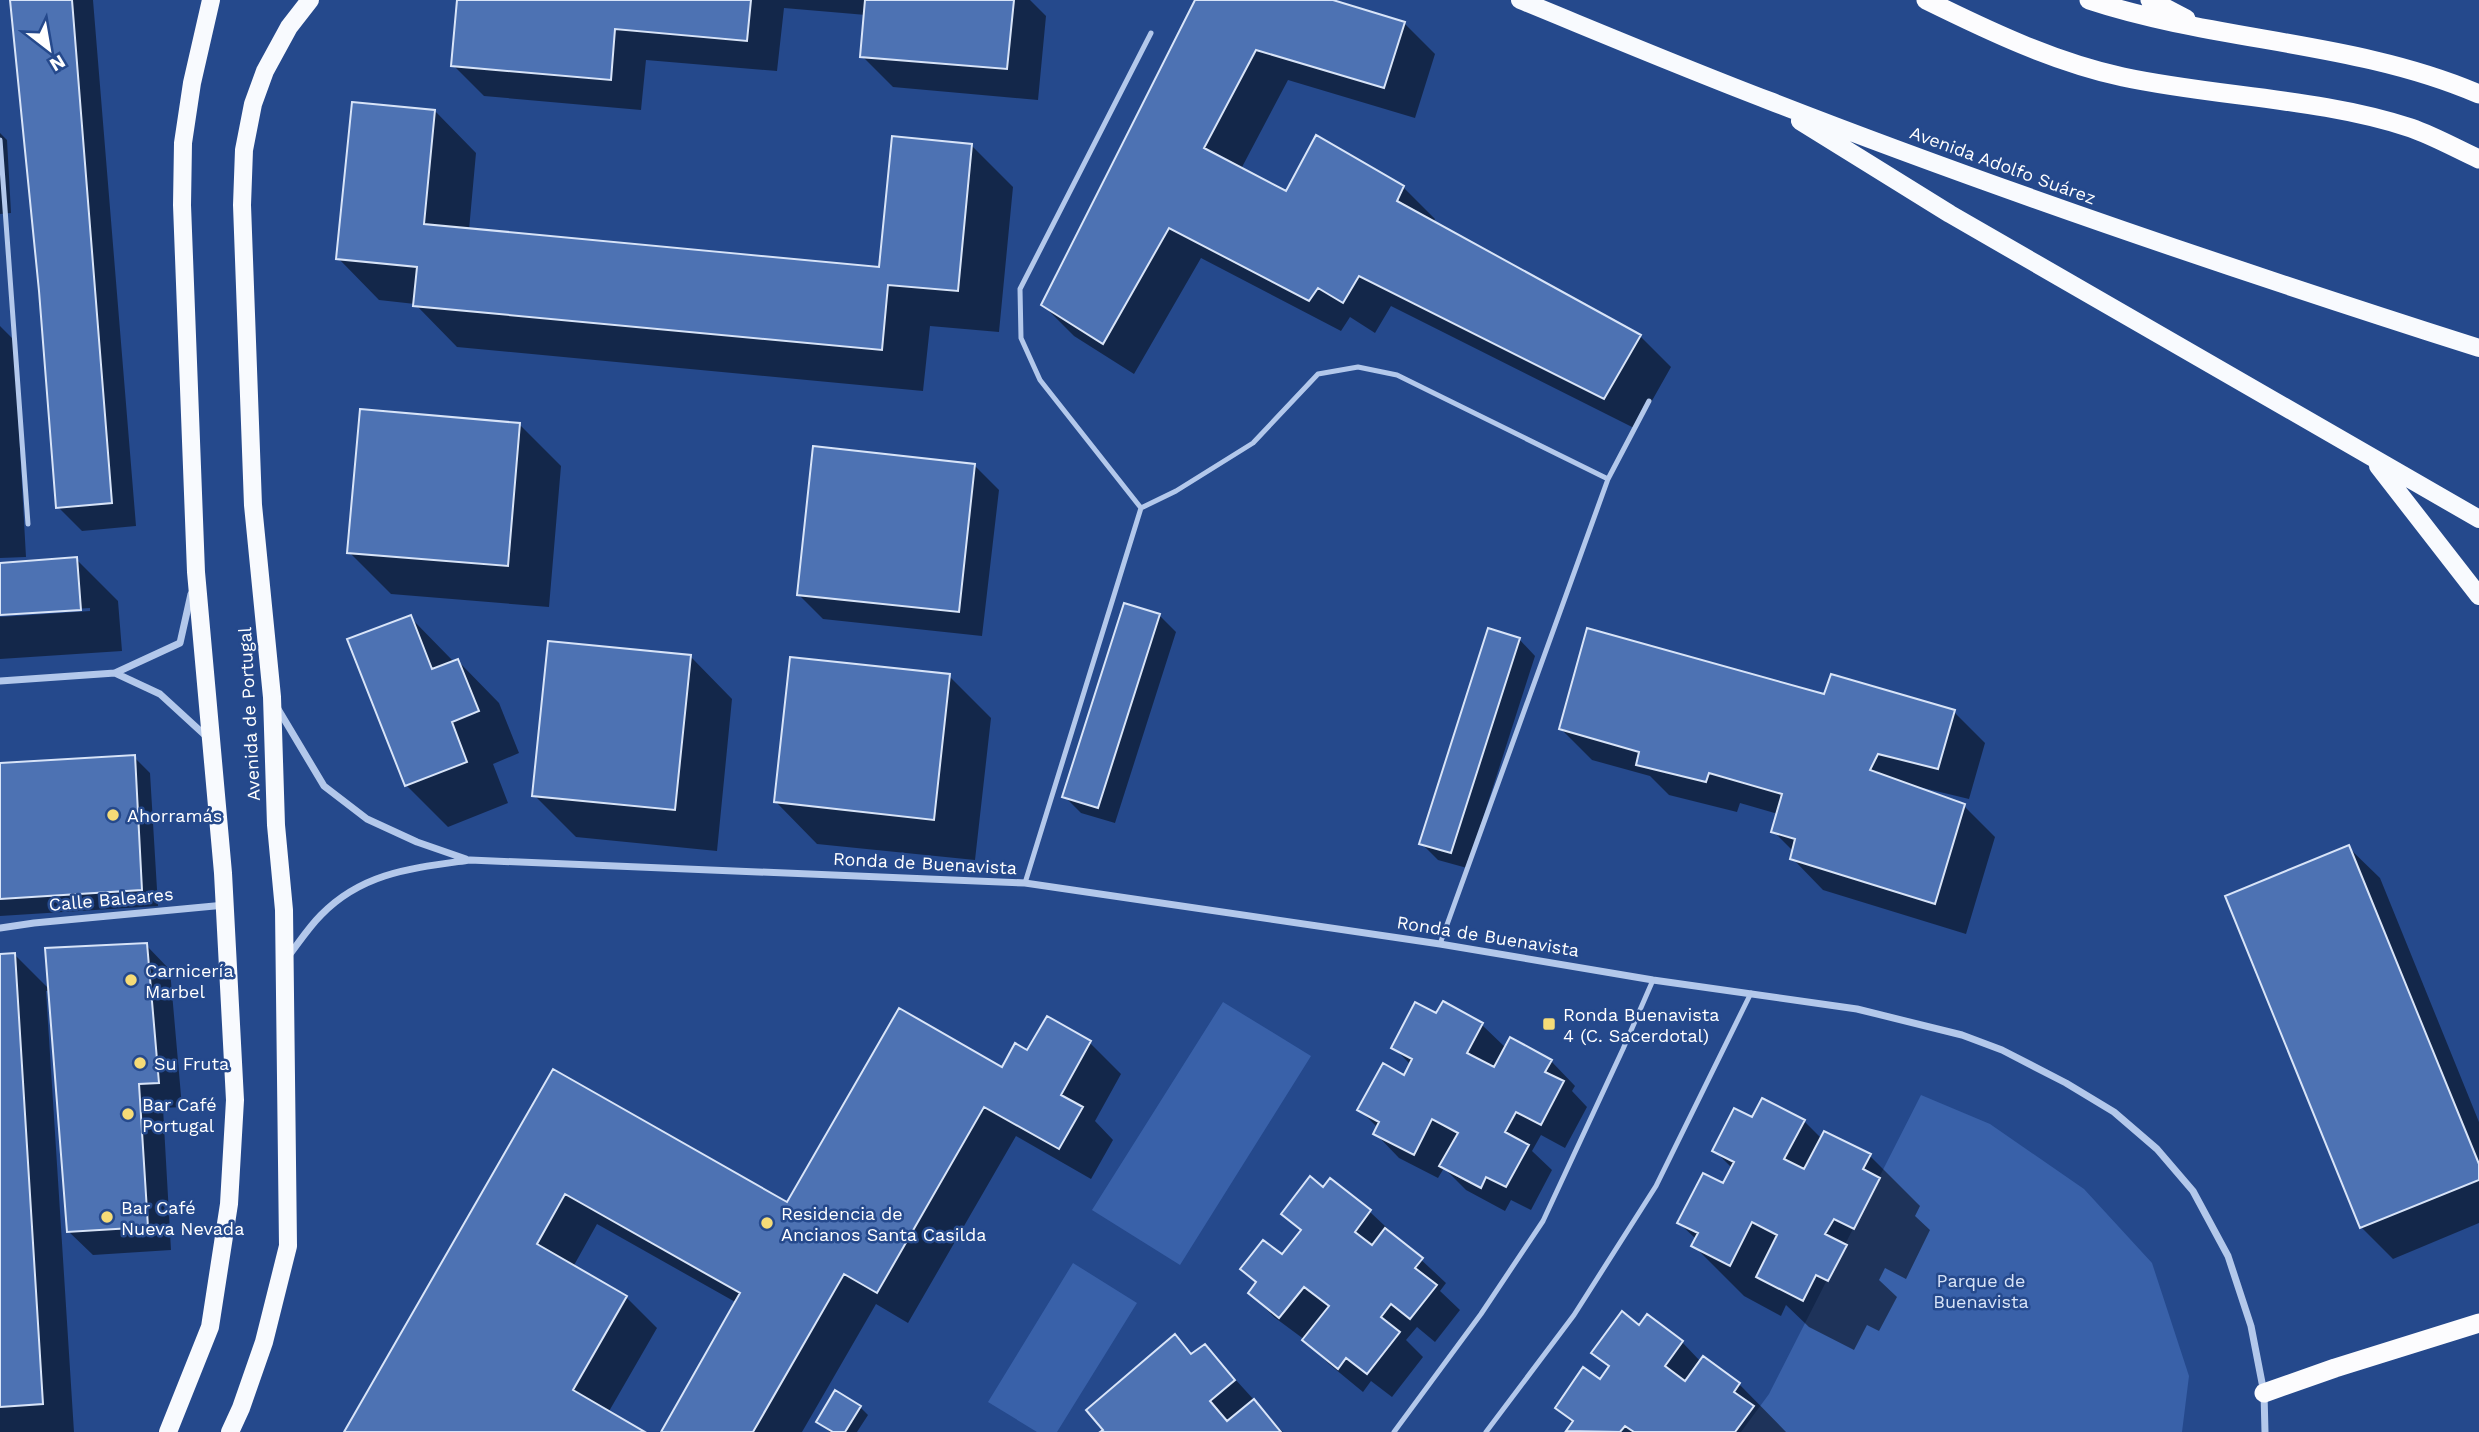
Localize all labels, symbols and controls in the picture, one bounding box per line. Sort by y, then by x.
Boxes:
north arrow [14,14,84,84]
text: N [46,50,69,77]
street label: Avenida Adolfo Suárez [1907,122,2099,208]
street label: Avenida de Portugal [234,626,264,802]
place label: Ahorramás [127,805,222,826]
marker: Ahorramás [105,807,121,823]
street label: Ronda de Buenavista [832,848,1018,878]
street label: Calle Baleares [48,883,174,915]
street label: Ronda de Buenavista [1395,911,1581,961]
place label: Carnicería Marbel [145,960,234,1002]
marker: Carnicería Marbel [123,972,139,988]
place label: Ronda Buenavista 4 (C. Sacerdotal) [1563,1004,1719,1046]
marker: Ronda Buenavista 4 (C. Sacerdotal) [1541,1016,1557,1032]
place label: Su Fruta [154,1053,229,1074]
marker: Su Fruta [132,1055,148,1071]
place label: Bar Café Portugal [142,1094,217,1136]
marker: Bar Café Portugal [120,1106,136,1122]
place label: Bar Café Nueva Nevada [121,1197,244,1239]
place label: Residencia de Ancianos Santa Casilda [781,1203,986,1245]
marker: Bar Café Nueva Nevada [99,1209,115,1225]
marker: Residencia de Ancianos Santa Casilda [759,1215,775,1231]
park label: Parque de Buenavista [1933,1270,2029,1312]

